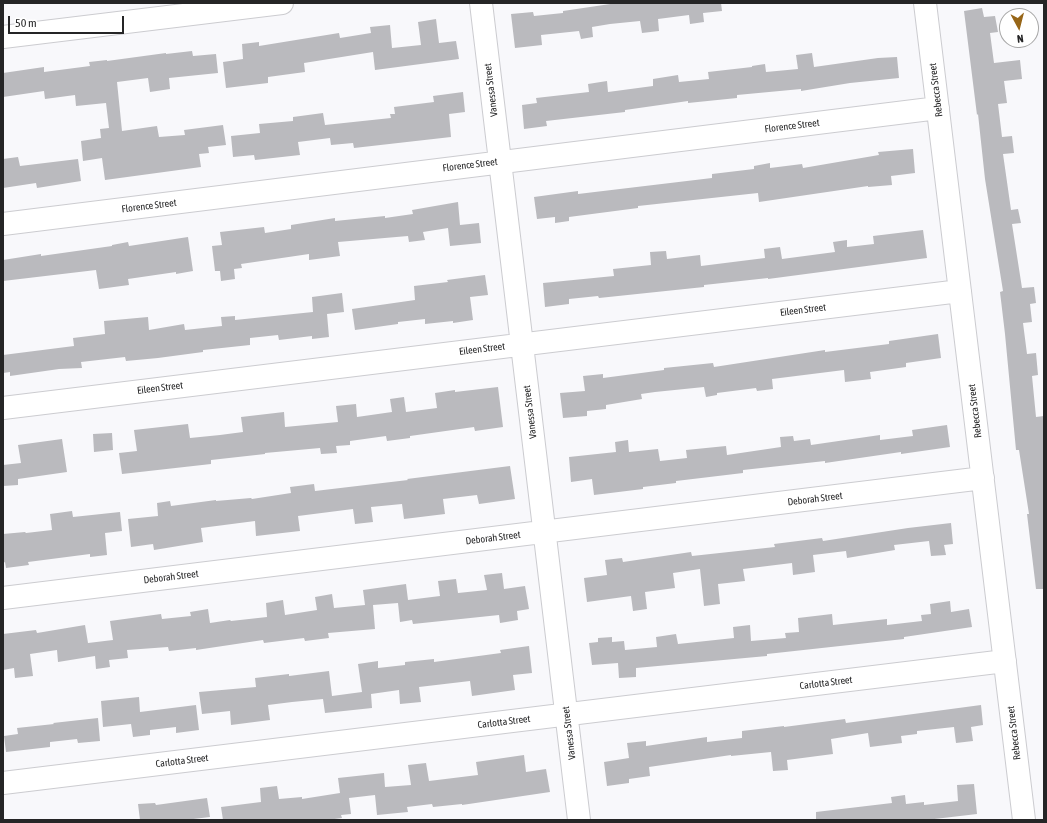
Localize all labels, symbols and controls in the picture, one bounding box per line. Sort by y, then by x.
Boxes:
scale bar [10,8,126,34]
north arrow [999,8,1039,48]
text: 50 m [15,16,37,30]
text: N [1016,33,1024,45]
street label: Rebecca Street [927,62,945,118]
street label: Vanessa Street [482,63,500,117]
street label: Florence Street [764,117,820,135]
street label: Florence Street [442,156,498,174]
street label: Florence Street [121,197,177,215]
street label: Eileen Street [779,301,827,319]
street label: Eileen Street [458,340,506,358]
street label: Eileen Street [136,379,184,397]
street label: Rebecca Street [966,383,984,439]
street label: Vanessa Street [521,385,539,439]
street label: Deborah Street [787,490,843,508]
street label: Deborah Street [465,529,521,547]
street label: Deborah Street [143,568,199,586]
street label: Carlotta Street [799,674,853,692]
street label: Rebecca Street [1005,705,1023,761]
street label: Vanessa Street [560,706,578,760]
street label: Carlotta Street [477,713,531,731]
street label: Carlotta Street [155,752,209,770]

